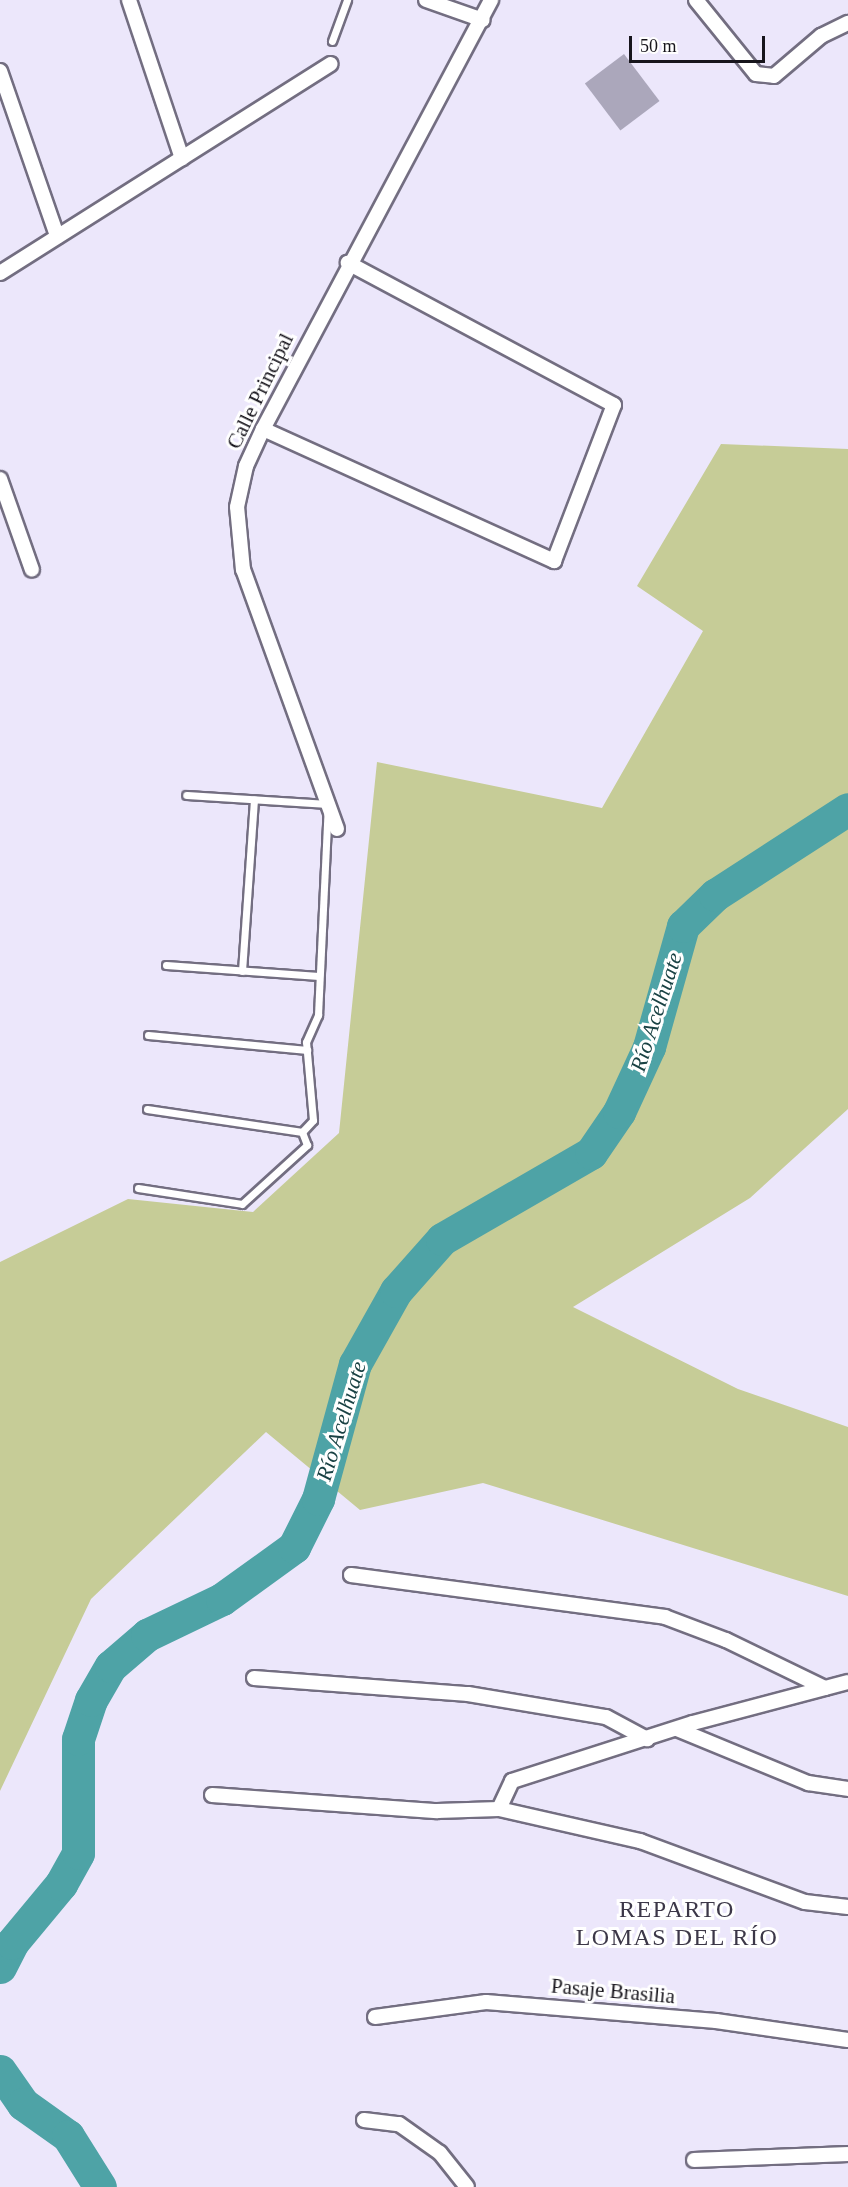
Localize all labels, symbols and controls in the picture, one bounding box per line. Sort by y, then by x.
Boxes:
scale bar [632,24,768,62]
text: 50 m [640,36,677,56]
street label: Calle Principal [221,329,299,453]
water label: Río Acelhuate [624,949,688,1075]
water label: Río Acelhuate [310,1358,372,1484]
district label: REPARTO LOMAS DEL RÍO [575,1896,779,1952]
street label: Pasaje Brasilia [550,1973,676,2009]

